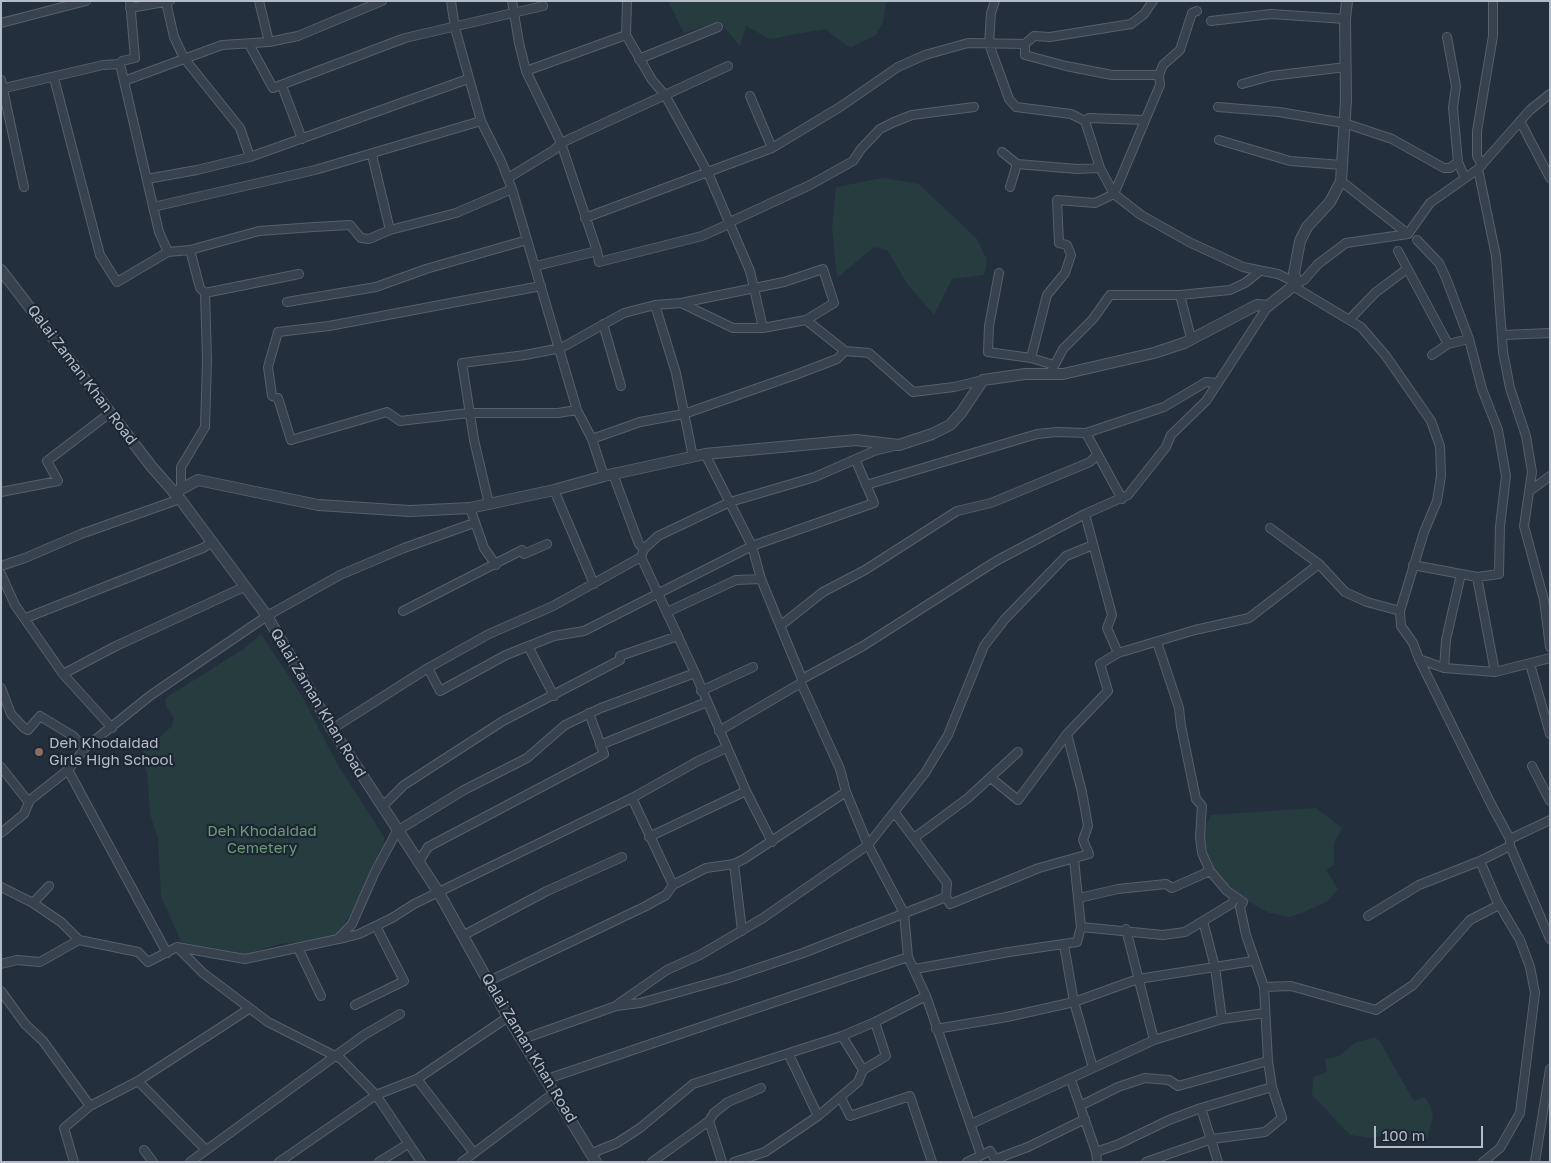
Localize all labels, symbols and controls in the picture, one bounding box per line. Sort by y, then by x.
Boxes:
street label: Qalai Zaman Khan Road [23,301,141,449]
street label: Qalai Zaman Khan Road [266,625,370,781]
place label: Deh Khodaidad Girls High School [49,734,173,769]
marker: Deh Khodaidad Girls High School [33,746,45,758]
park label: Deh Khodaidad Cemetery [207,822,317,857]
street label: Qalai Zaman Khan Road [477,970,581,1126]
scale bar [1376,1116,1485,1148]
text: 100 m [1382,1126,1425,1144]

